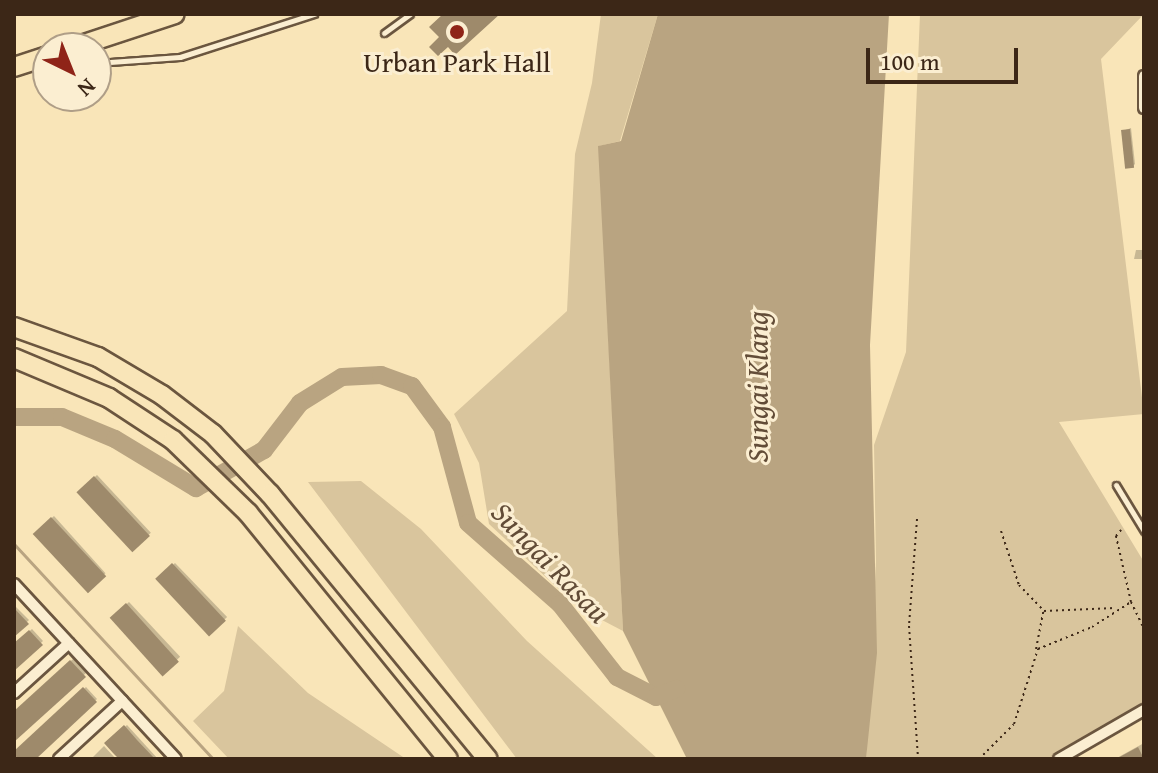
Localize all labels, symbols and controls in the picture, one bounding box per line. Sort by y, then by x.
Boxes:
marker: Urban Park Hall [448,23,466,41]
north arrow [32,32,112,112]
scale bar [870,32,1022,82]
text: 100 m [880,44,940,79]
place label: Urban Park Hall [363,45,551,79]
text: N [71,71,103,105]
water label: Sungai Klang [739,311,775,463]
water label: Sungai Rasau [484,494,618,630]

